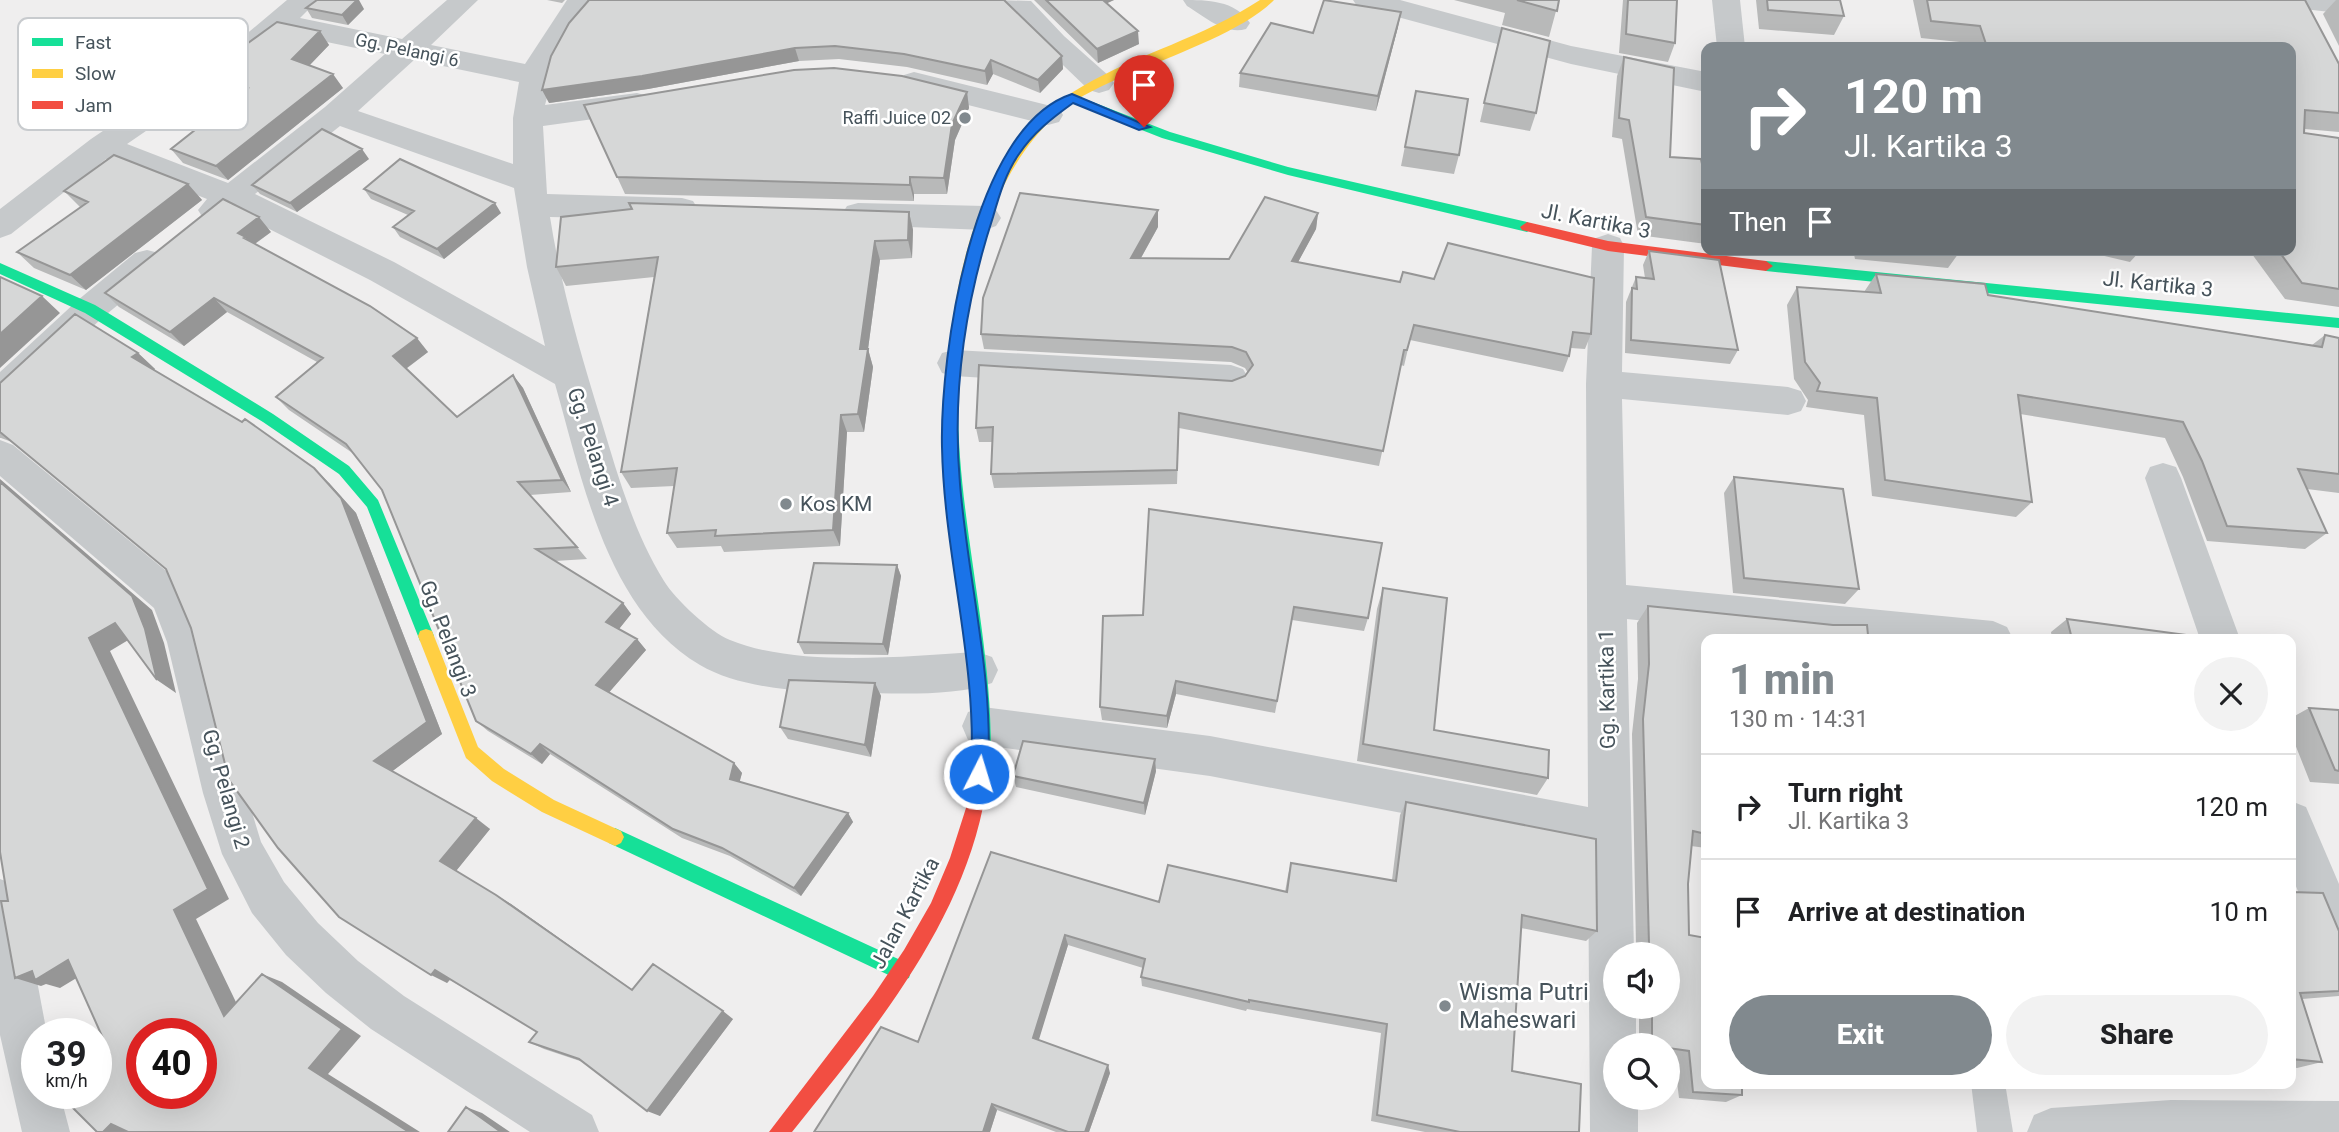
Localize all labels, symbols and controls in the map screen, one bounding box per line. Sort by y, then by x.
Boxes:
legend [18,18,248,130]
street label: Gg. Pelangi 6 [353,28,461,71]
text: Fast [75,31,112,54]
pin [1114,55,1174,127]
text: Slow [75,62,116,85]
icon: arrive [1125,66,1163,104]
text: 120 m [1844,68,1983,125]
icon: right [1729,70,1820,161]
text: Jam [75,94,112,117]
place label: Raffi Juice 02 [842,107,951,128]
marker: Raffi Juice 02 [957,110,973,126]
text: Jl. Kartika 3 [1844,127,2013,165]
street label: Jl. Kartika 3 [1539,199,1653,243]
icon: arrive [1801,203,1839,241]
text: Then [1729,207,1787,237]
street label: Jl. Kartika 3 [2102,266,2214,302]
street label: Gg. Pelangi 4 [563,385,623,509]
place label: Kos KM [800,492,872,516]
marker: Kos KM [778,496,794,512]
street label: Gg. Pelangi 3 [415,577,481,701]
street label: Gg. Kartika 1 [1594,629,1620,749]
text: 1 min [1729,655,1835,704]
button: close [2194,657,2268,731]
text: 130 m · 14:31 [1729,706,1868,733]
street label: Gg. Pelangi 2 [197,727,255,852]
position arrow [942,737,1016,811]
text: Turn right [1788,778,1903,808]
icon: right [1729,788,1767,826]
text: 120 m [2195,792,2268,822]
text: Jl. Kartika 3 [1788,808,1909,835]
street label: Jalan Kartika [866,853,944,973]
icon: arrive [1729,893,1767,931]
text: Arrive at destination [1788,897,2025,927]
text: 10 m [2210,897,2268,927]
map controls [1603,942,1680,1110]
button: sound [1603,942,1680,1019]
place label: Wisma Putri Maheswari [1459,978,1589,1034]
button: Exit [1729,995,1992,1075]
button: Share [2006,995,2268,1075]
marker: Wisma Putri Maheswari [1437,998,1453,1014]
speed limit sign: 40 [126,1018,217,1109]
button: search [1603,1033,1680,1110]
text: 39 [46,1034,87,1075]
text: km/h [45,1070,88,1091]

